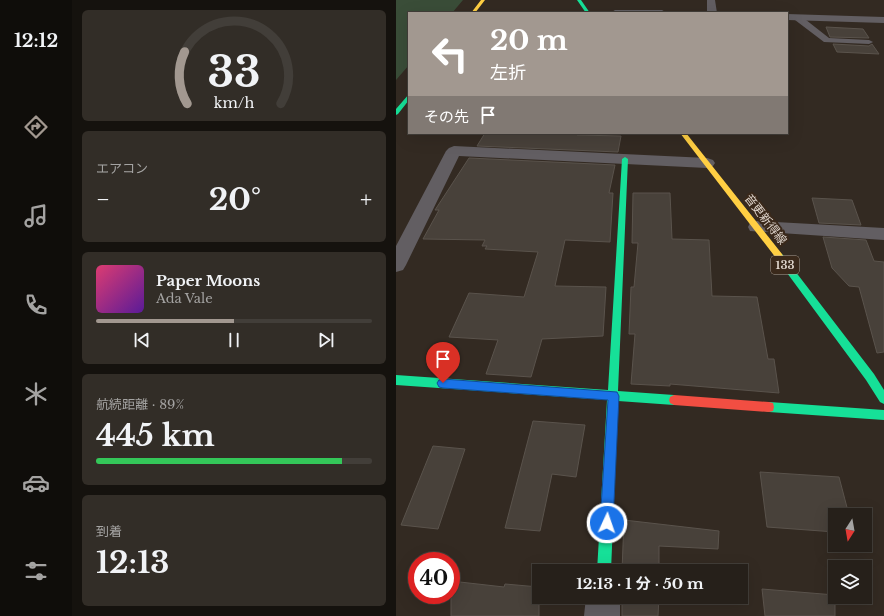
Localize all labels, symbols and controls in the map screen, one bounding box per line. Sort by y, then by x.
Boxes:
text: 20 m [490,23,568,58]
icon: left [424,28,476,80]
text: 12:12 [14,30,58,52]
text: 33 [208,46,260,97]
text: 左折 [490,62,526,84]
text: km/h [214,93,254,111]
icon: arrive [477,104,499,126]
text: その先 [424,107,469,126]
icon: directions [22,113,50,141]
text: エアコン [96,160,148,177]
text: 20° [209,181,261,218]
text: − [96,186,110,213]
text: + [360,186,372,213]
street label: 音更新得線 [742,191,790,247]
icon: music [22,202,50,230]
road number: 133 [771,256,799,274]
text: Paper Moons [156,271,260,290]
text: Ada Vale [156,290,213,307]
icon: phone [22,291,50,319]
icon: previous [131,329,153,351]
icon: pause [223,329,245,351]
icon: next [315,329,337,351]
pin [426,342,460,383]
icon: arrive [432,348,454,370]
icon: climate [22,380,50,408]
text: 航続距離 · 89% [96,396,184,413]
text: 445 km [96,417,215,454]
icon: car [22,469,50,497]
position arrow [586,502,628,544]
north arrow [828,508,872,552]
map controls [828,508,872,604]
text: 到着 [96,523,122,540]
text: 12:13 [96,544,169,581]
speed limit sign: 40 [408,552,460,604]
icon: filters [22,557,50,585]
button: layers [828,560,872,604]
text: 12:13 · 1 分 · 50 m [576,574,704,593]

